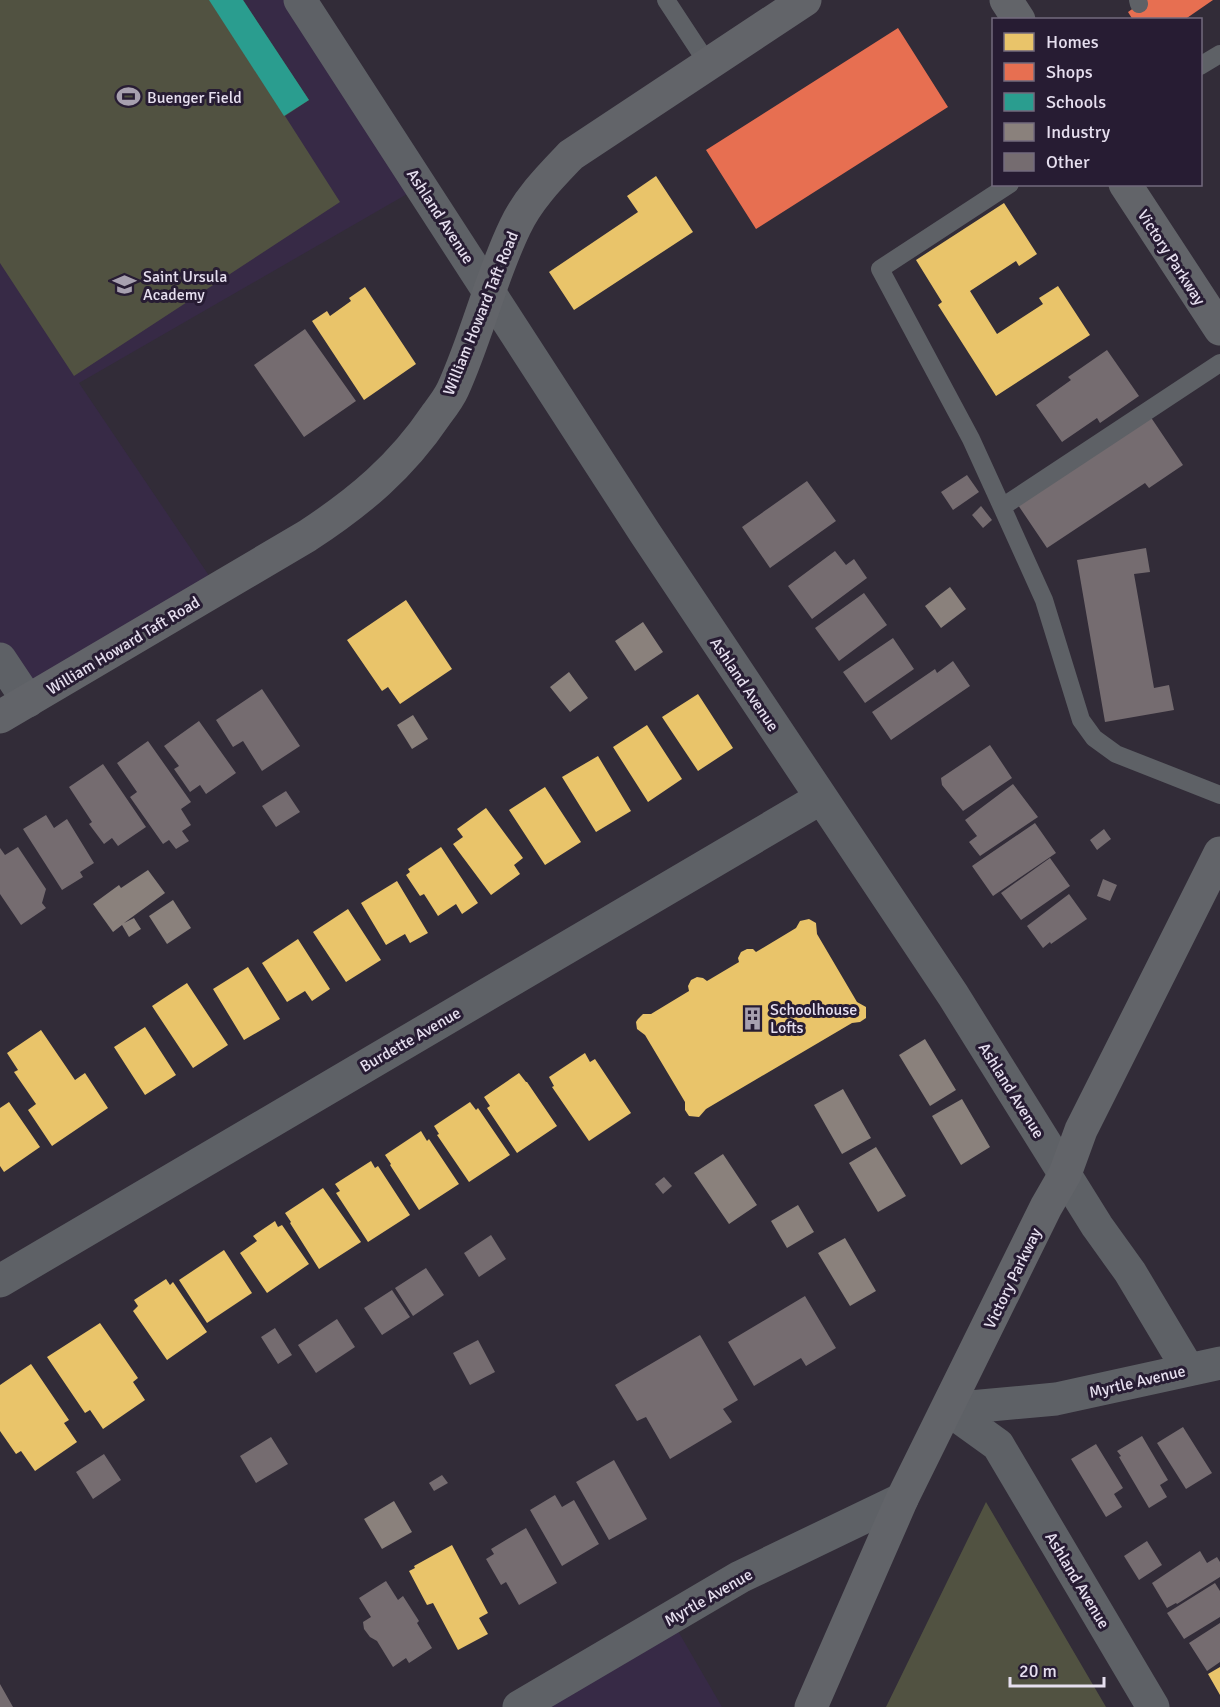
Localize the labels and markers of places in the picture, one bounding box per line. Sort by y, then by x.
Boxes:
sports icon: Buenger Field [116,84,142,110]
place label: Buenger Field [147,88,242,108]
place label: Saint Ursula Academy [143,267,227,305]
school or university icon: Saint Ursula Academy [112,272,138,298]
place label: Schoolhouse Lofts [770,1000,857,1038]
building icon: Schoolhouse Lofts [739,1005,765,1031]

